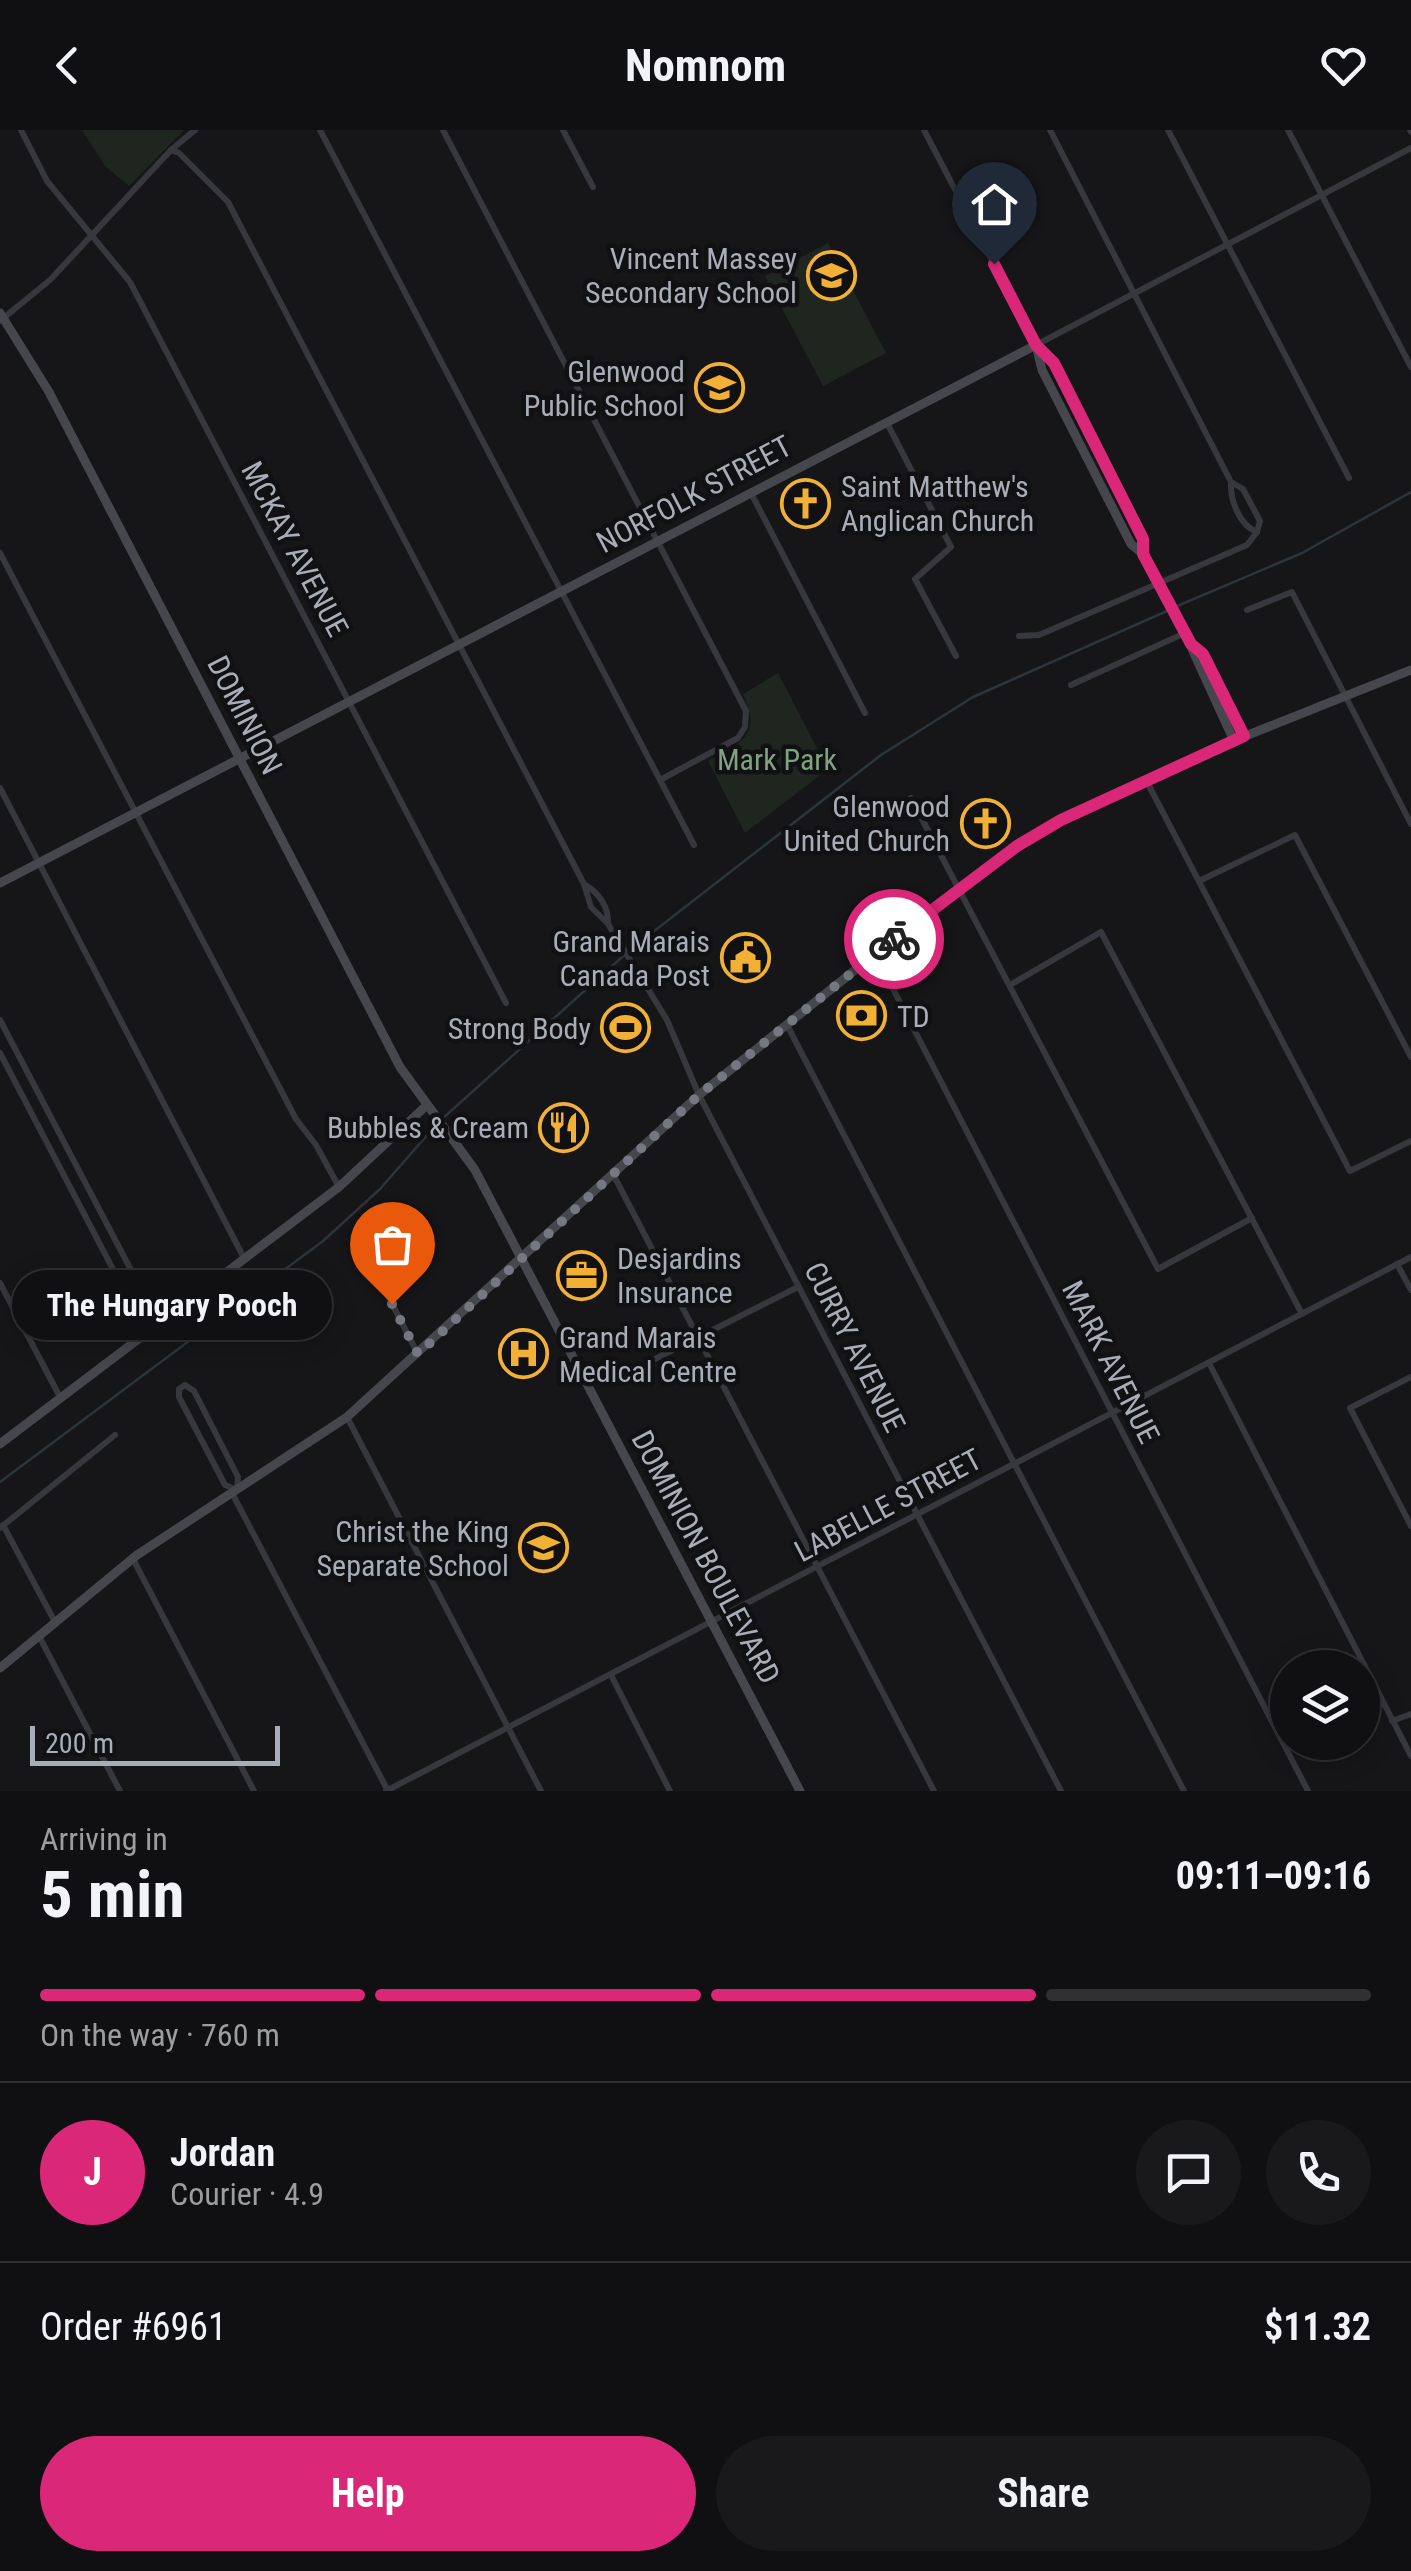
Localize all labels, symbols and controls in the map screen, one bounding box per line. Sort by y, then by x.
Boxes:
icon: back [40,38,95,93]
icon: heart [1316,38,1371,93]
text: Nomnom [625,39,786,92]
pin [952,162,1037,265]
icon: home [967,177,1022,232]
place label: Vincent Massey Secondary School [585,241,797,310]
school or university icon: Vincent Massey Secondary School [806,249,858,301]
place label: Glenwood Public School [524,354,685,423]
school or university icon: Glenwood Public School [694,362,746,414]
street label: NORFOLK STREET [591,428,797,560]
street label: MCKAY AVENUE [234,456,356,642]
place label: Saint Matthew's Anglican Church [841,469,1034,538]
church icon: Saint Matthew's Anglican Church [780,477,832,529]
street label: DOMINION [200,650,290,780]
park label: Mark Park [717,742,838,777]
place label: Glenwood United Church [784,789,950,858]
church icon: Glenwood United Church [959,797,1011,849]
courier [844,889,944,989]
icon: bike [867,912,922,967]
place label: Grand Marais Canada Post [553,924,710,993]
public building icon: Grand Marais Canada Post [719,932,771,984]
bank icon: TD [836,990,888,1042]
place label: TD [897,999,930,1034]
sports icon: Strong Body [600,1002,652,1054]
place label: Strong Body [448,1011,591,1046]
restaurant icon: Bubbles & Cream [538,1101,590,1153]
place label: Bubbles & Cream [327,1110,529,1145]
pin [350,1202,435,1305]
icon: bag [365,1217,420,1272]
place label: Desjardins Insurance [617,1241,742,1310]
office icon: Desjardins Insurance [556,1249,608,1301]
street label: CURRY AVENUE [797,1256,913,1438]
callout: The Hungary Pooch [12,1269,332,1339]
street label: MARK AVENUE [1055,1275,1167,1449]
text: The Hungary Pooch [47,1286,297,1324]
place label: Grand Marais Medical Centre [559,1320,737,1389]
hospital icon: Grand Marais Medical Centre [498,1328,550,1380]
street label: DOMINION BOULEVARD [624,1425,788,1689]
street label: LABELLE STREET [789,1441,987,1569]
place label: Christ the King Separate School [317,1514,509,1583]
school or university icon: Christ the King Separate School [518,1522,570,1574]
map controls [1270,1650,1380,1760]
button: layers [1270,1650,1380,1760]
scale bar [30,1721,280,1766]
text: 200 m [45,1727,114,1760]
text: Arriving in [40,1820,168,1858]
text: 09:11–09:16 [1176,1854,1371,1898]
text: 5 min [40,1857,184,1933]
text: On the way · 760 m [40,2016,280,2054]
button: chat [1136,2120,1241,2225]
button: phone [1266,2120,1371,2225]
text: Jordan [170,2131,275,2175]
text: J [83,2150,102,2194]
text: Courier · 4.9 [170,2175,324,2213]
text: Order #6961 [40,2305,227,2349]
text: $11.32 [1264,2305,1371,2349]
button: Help [40,2436,696,2551]
button: Share [716,2436,1371,2551]

